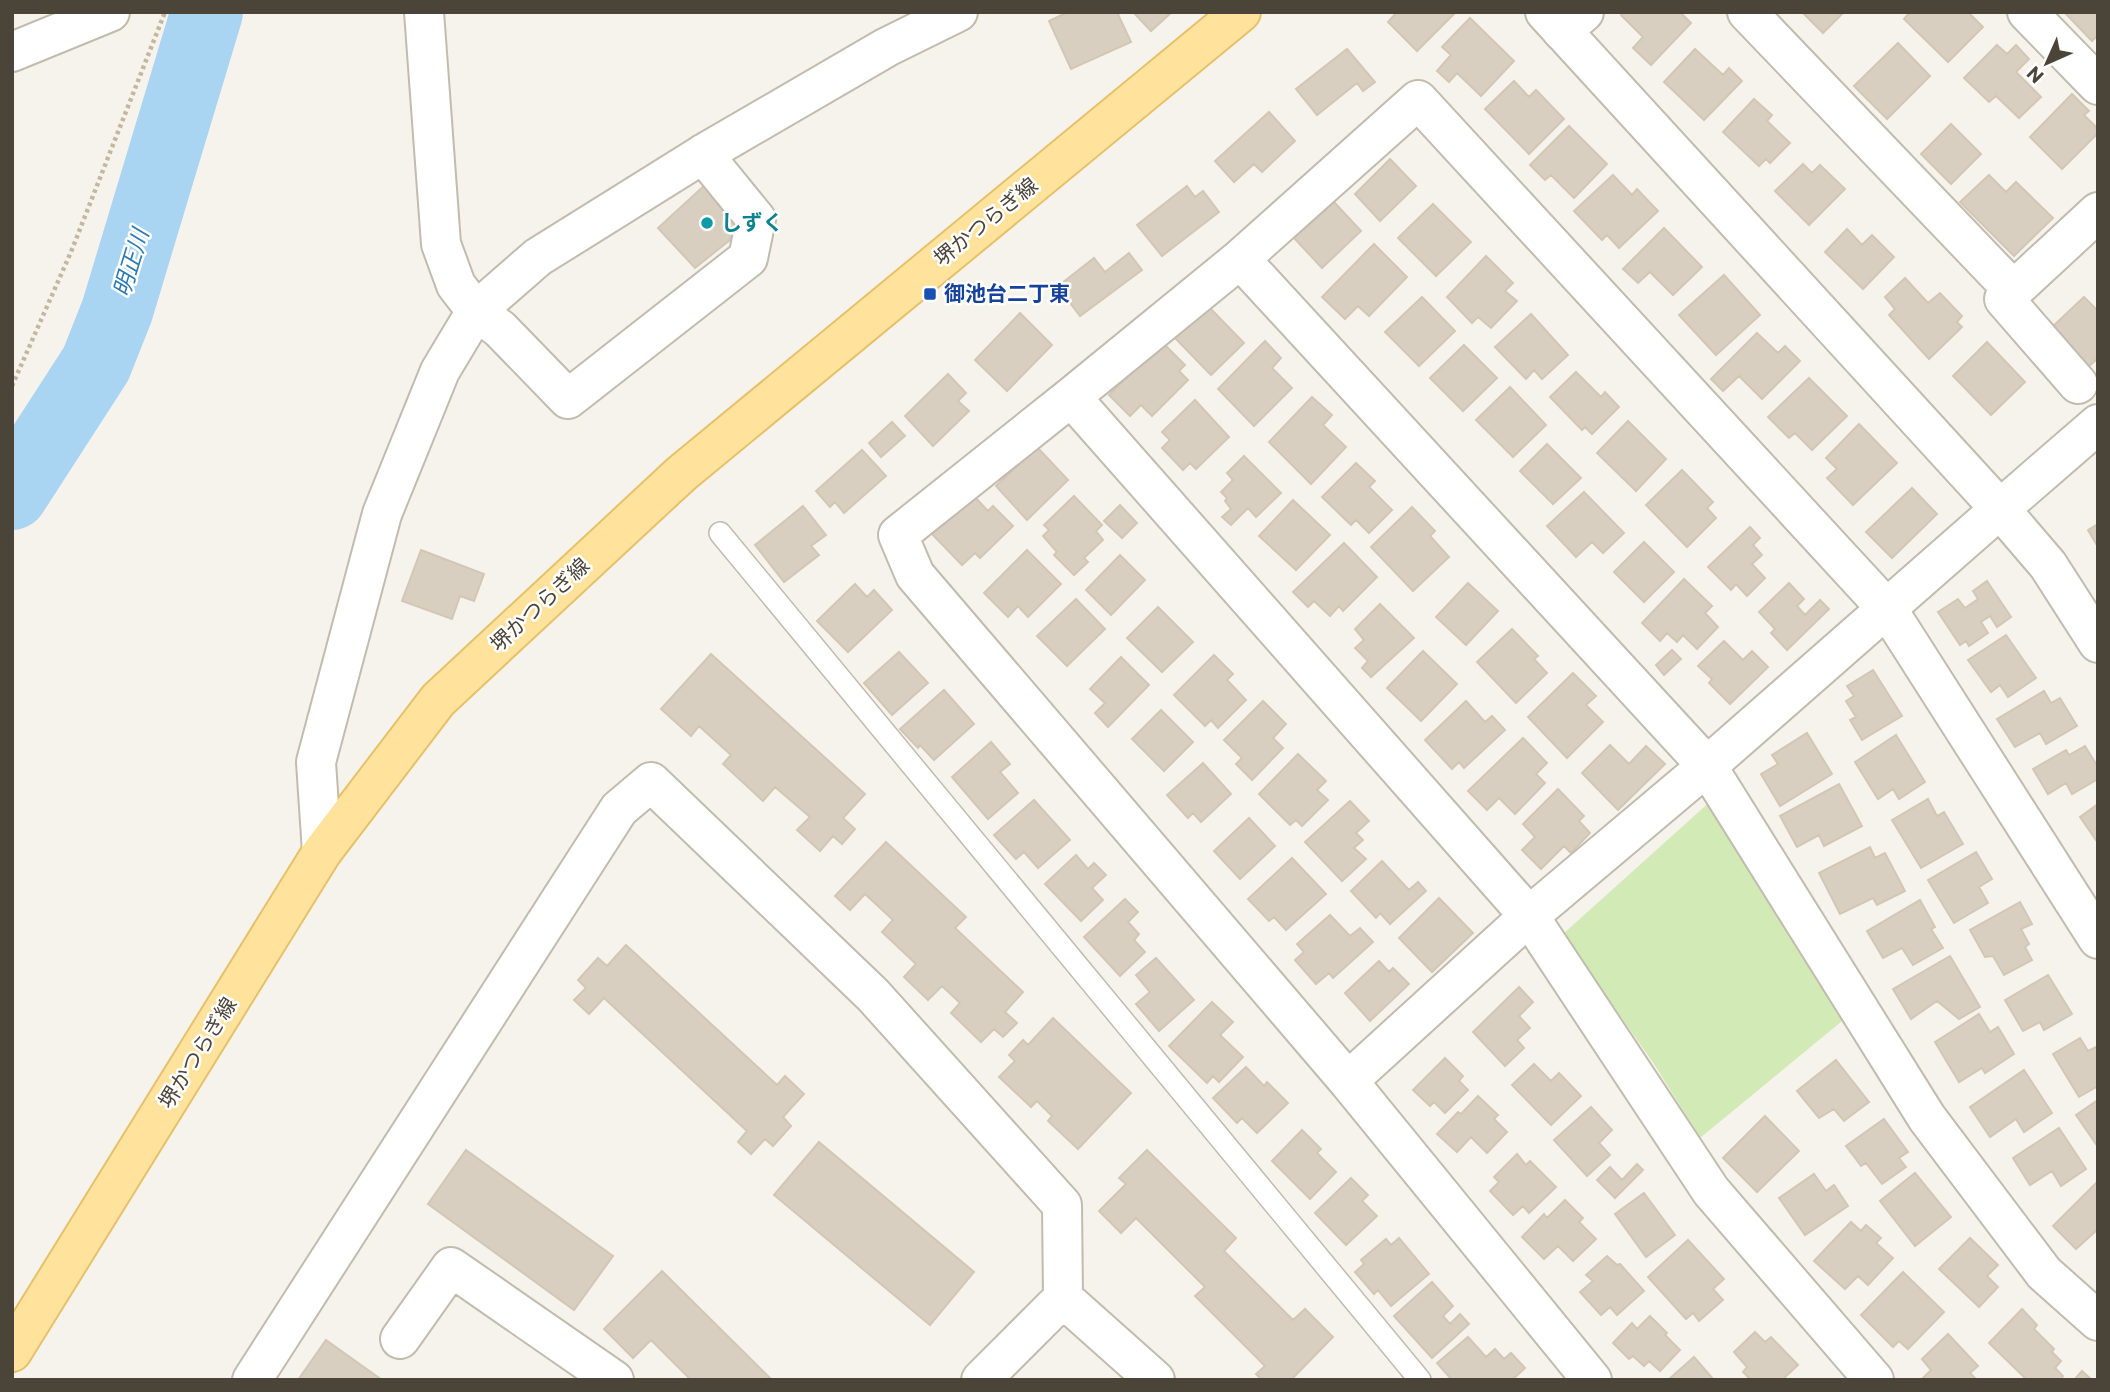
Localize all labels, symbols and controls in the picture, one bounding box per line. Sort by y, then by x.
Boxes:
north arrow [2012,28,2082,98]
text: N [2021,62,2048,89]
street label: 堺かつらぎ線 [928,171,1042,270]
place label: しずく [721,209,784,234]
marker: しずく [699,215,715,231]
water label: 明正川 [107,223,154,300]
place label: 御池台二丁東 [944,280,1070,305]
marker: 御池台二丁東 [922,286,938,302]
street label: 堺かつらぎ線 [484,552,594,656]
street label: 堺かつらぎ線 [153,992,241,1112]

